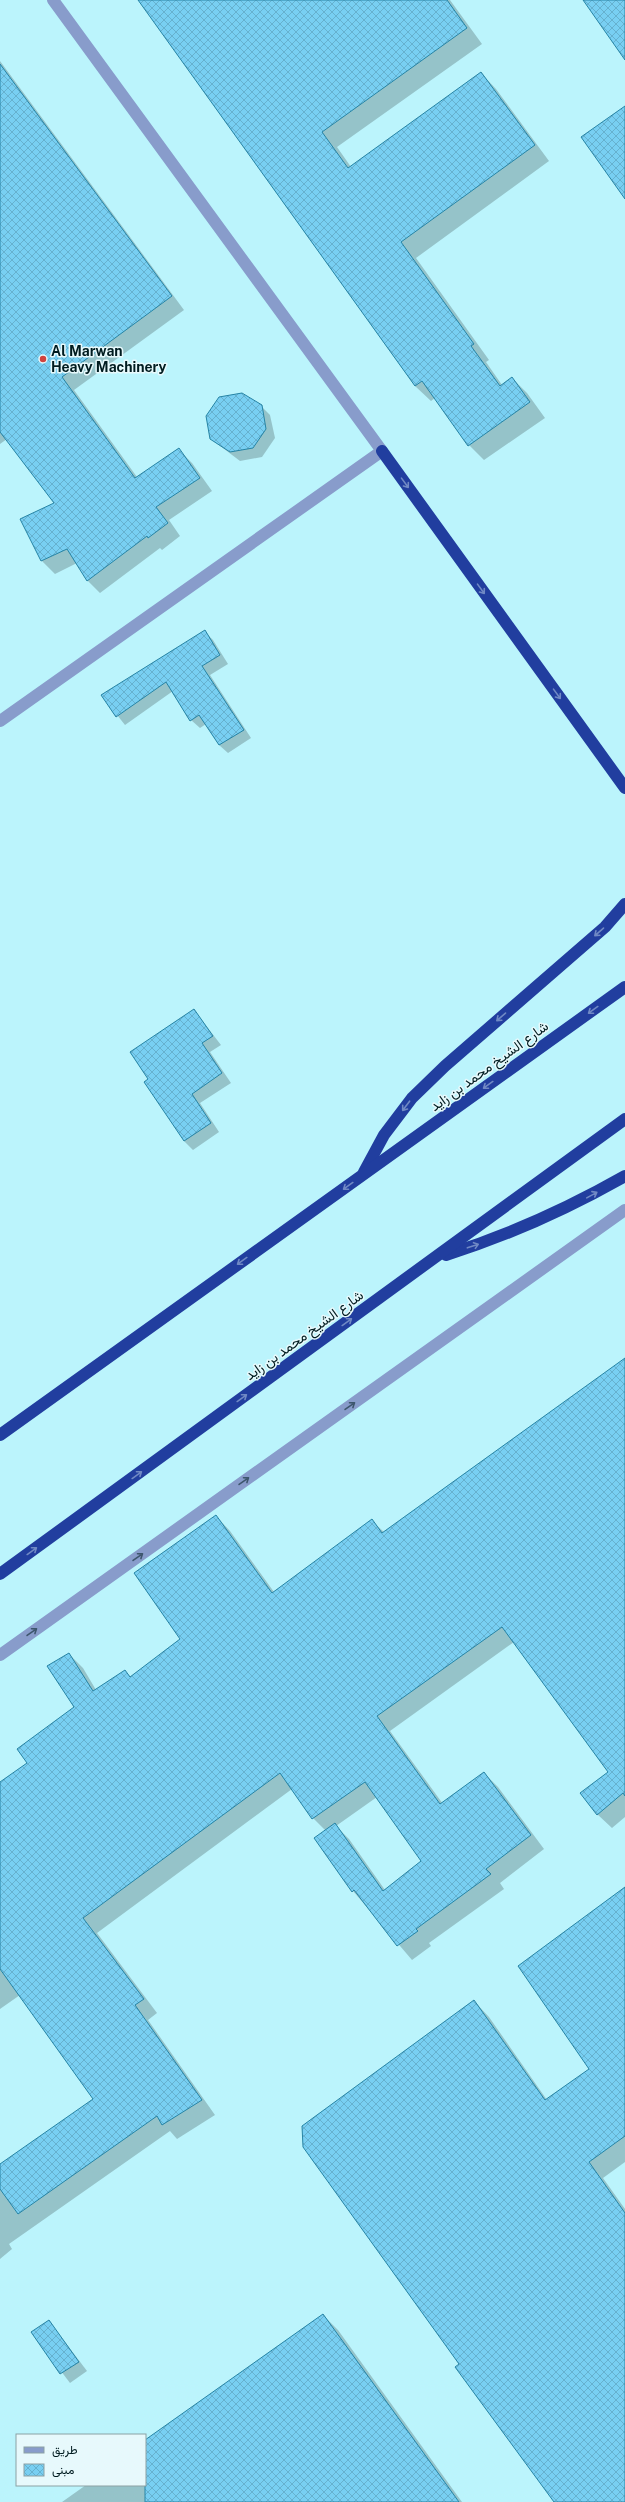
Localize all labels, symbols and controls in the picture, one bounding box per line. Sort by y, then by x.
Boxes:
place label: Al Marwan Heavy Machinery [51,343,167,375]
marker: Al Marwan Heavy Machinery [38,354,48,364]
one-way arrow [401,477,409,488]
one-way arrow [477,583,485,594]
one-way arrow [553,688,561,699]
one-way arrow [594,928,604,937]
one-way arrow [588,1006,599,1014]
one-way arrow [495,1013,506,1022]
street label: شارع الشيخ محمد بن زايد [427,1018,553,1117]
one-way arrow [482,1081,493,1089]
one-way arrow [402,1101,410,1112]
one-way arrow [343,1181,354,1190]
one-way arrow [586,1191,598,1199]
one-way arrow [466,1242,478,1250]
one-way arrow [237,1257,248,1265]
street label: شارع الشيخ محمد بن زايد [242,1287,368,1386]
one-way arrow [342,1318,353,1326]
one-way arrow [236,1394,247,1403]
one-way arrow [344,1402,355,1410]
one-way arrow [131,1471,142,1479]
one-way arrow [238,1477,249,1485]
one-way arrow [26,1547,37,1555]
one-way arrow [132,1553,143,1561]
one-way arrow [26,1628,37,1636]
legend [16,2434,146,2486]
text: طريق [52,2443,78,2458]
text: مبنى [52,2463,74,2478]

